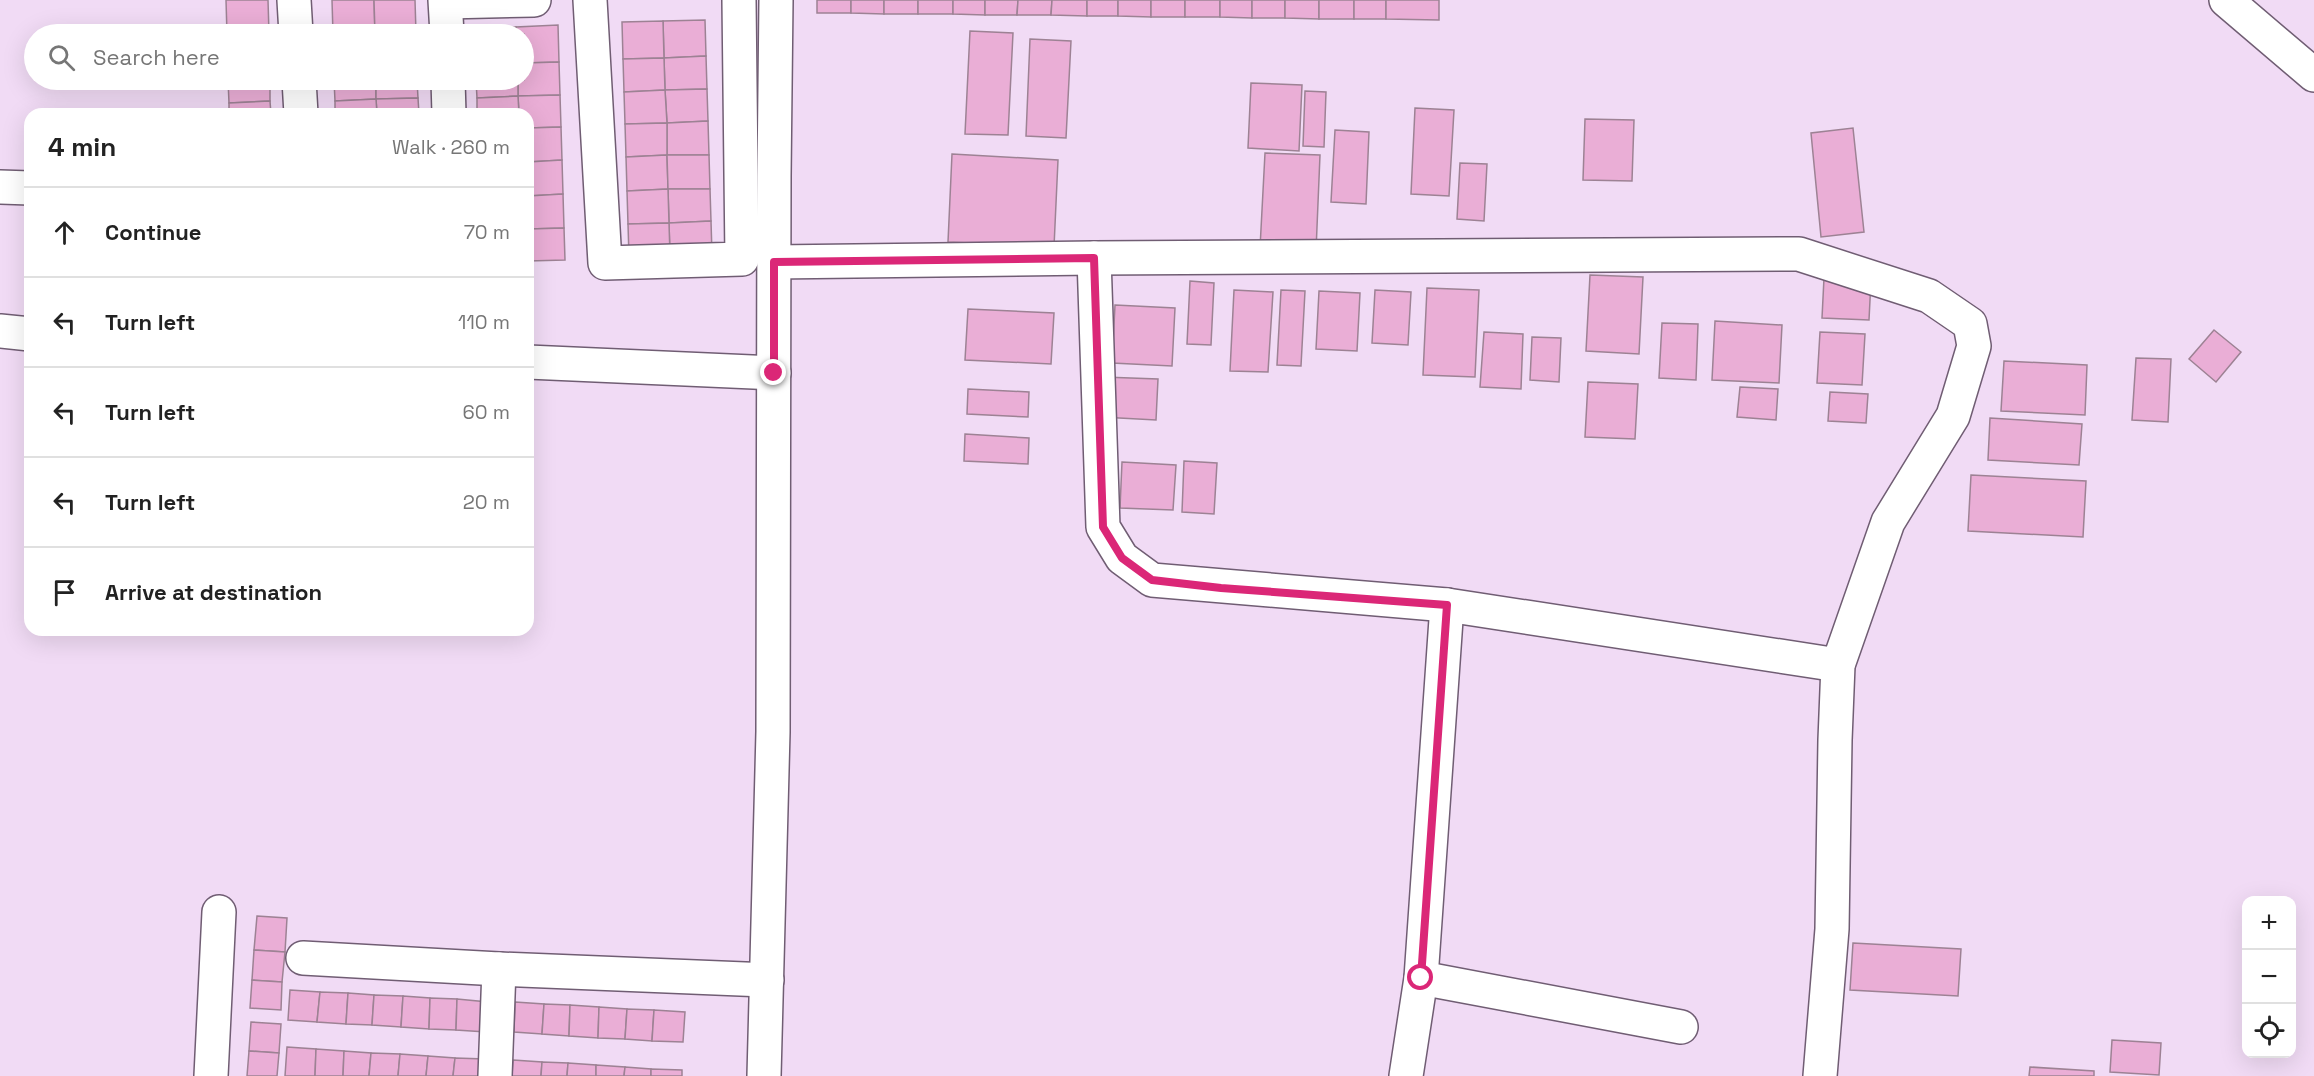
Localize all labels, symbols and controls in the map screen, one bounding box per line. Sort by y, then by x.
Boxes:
search box [24,24,534,90]
icon: search [45,41,78,74]
text: Search here [93,43,220,71]
text: 4 min [48,130,116,164]
text: Walk · 260 m [392,134,510,160]
icon: ahead [48,216,81,249]
text: Continue [105,218,201,246]
text: 70 m [464,219,510,245]
icon: left [48,306,81,339]
text: Turn left [105,308,195,336]
text: 110 m [458,309,510,335]
route end [760,359,786,385]
icon: left [48,396,81,429]
text: Turn left [105,398,195,426]
text: 60 m [463,399,510,425]
icon: left [48,486,81,519]
text: Turn left [105,488,195,516]
text: 20 m [463,489,510,515]
icon: arrive [48,576,81,609]
text: Arrive at destination [105,578,322,606]
map controls [2242,896,2296,1058]
button: + [2242,896,2296,950]
button: − [2242,950,2296,1004]
route start [1407,964,1433,990]
button: locate [2242,1004,2296,1058]

